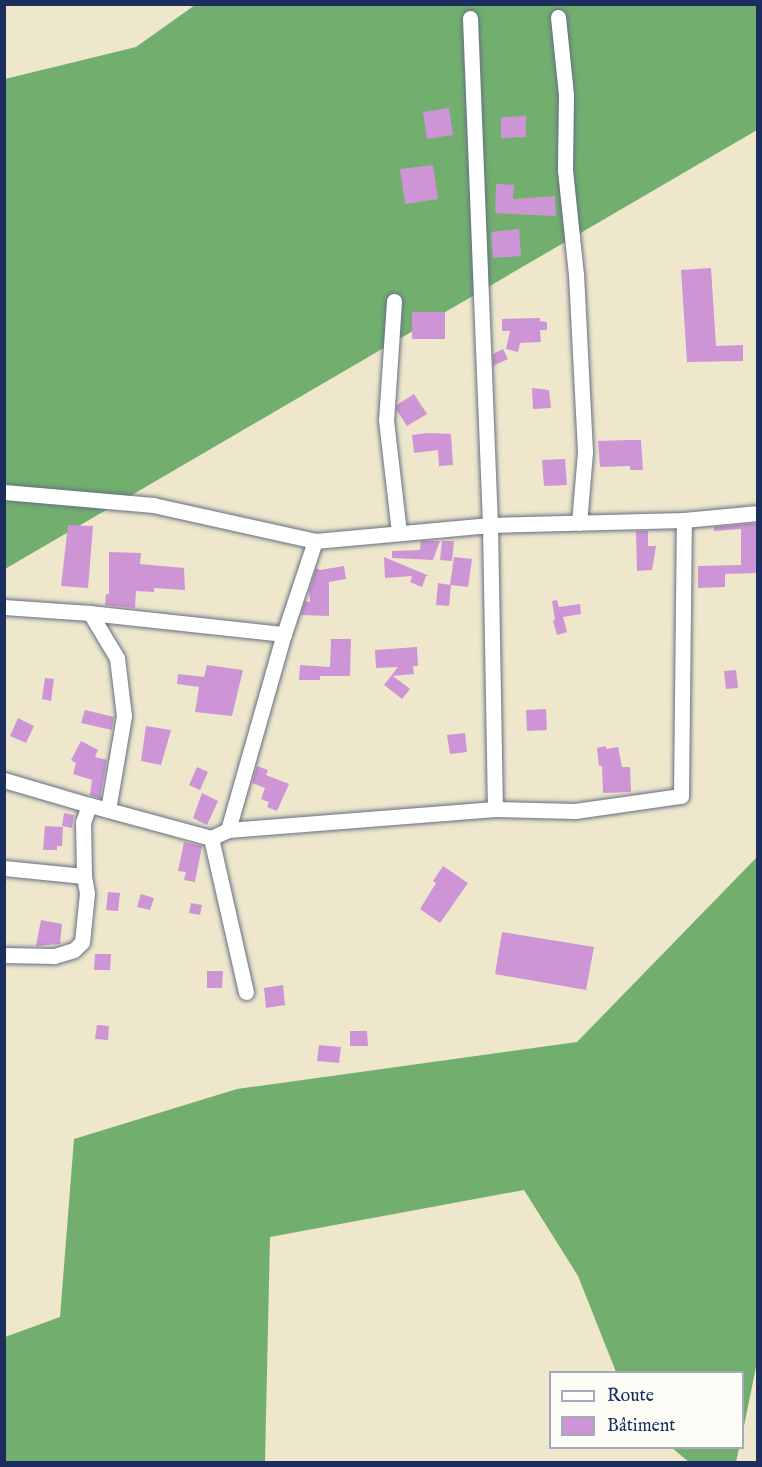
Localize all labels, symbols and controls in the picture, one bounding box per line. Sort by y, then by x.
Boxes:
legend [549,1371,744,1449]
text: Route [607,1385,654,1408]
text: Bâtiment [607,1415,676,1438]

